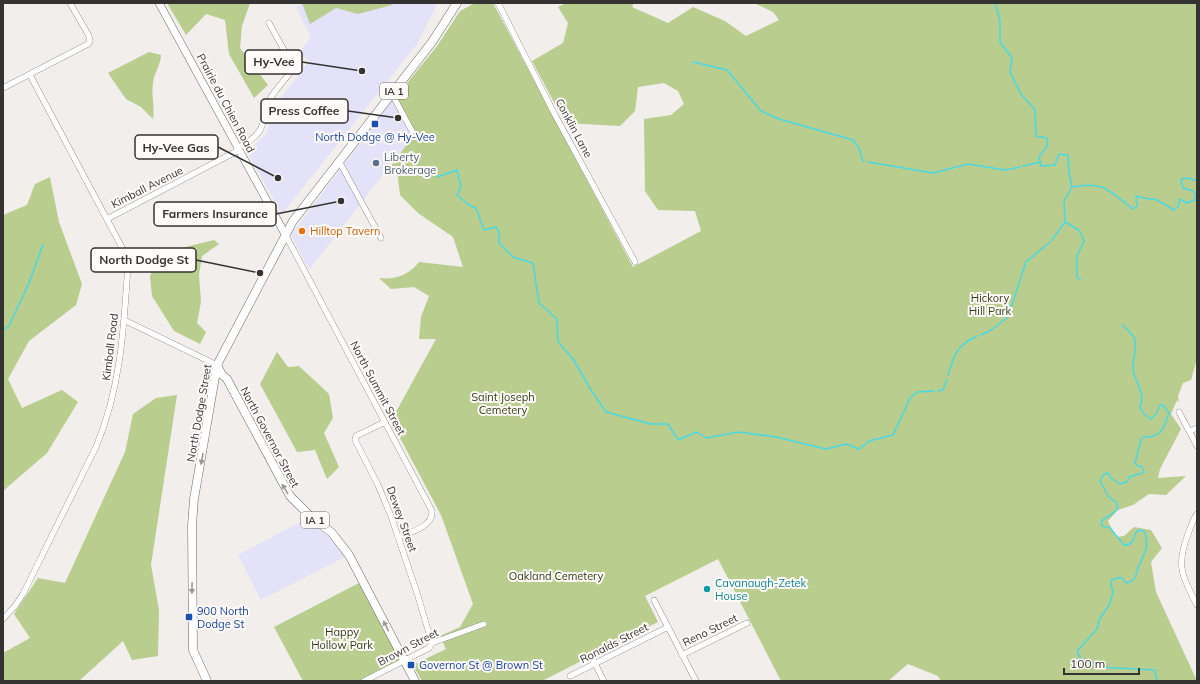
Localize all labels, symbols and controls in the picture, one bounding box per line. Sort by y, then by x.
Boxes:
callout: Hy-Vee [245,50,302,74]
street label: Prairie du Chien Road [194,51,258,155]
text: Hy-Vee [253,54,295,69]
road number: IA 1 [380,83,408,99]
street label: Conklin Lane [553,96,595,160]
callout: Press Coffee [261,99,348,123]
text: Press Coffee [269,103,340,118]
marker: North Dodge @ Hy-Vee [370,119,380,129]
place label: North Dodge @ Hy-Vee [315,130,435,144]
callout: Hy-Vee Gas [135,135,218,159]
text: Hy-Vee Gas [143,140,209,155]
place label: Liberty Brokerage [384,150,436,177]
marker: Liberty Brokerage [371,158,381,168]
street label: Kimball Avenue [109,163,185,211]
callout: Farmers Insurance [154,202,276,226]
text: Farmers Insurance [162,206,268,221]
place label: Hilltop Tavern [310,224,380,238]
marker: Hilltop Tavern [297,226,307,236]
callout: North Dodge St [91,248,196,272]
text: North Dodge St [99,252,189,267]
park label: Hickory Hill Park [969,291,1011,318]
street label: Kimball Road [99,313,121,381]
street label: North Summit Street [347,339,409,437]
street label: North Dodge Street [184,363,215,463]
street label: North Governor Street [238,384,303,490]
park label: Saint Joseph Cemetery [471,390,535,417]
one-way arrow [199,453,205,465]
one-way arrow [282,483,289,495]
street label: Dewey Street [384,484,420,554]
road number: IA 1 [301,512,329,528]
park label: Oakland Cemetery [509,569,603,583]
place label: Cavanaugh-Zetek House [715,576,807,603]
one-way arrow [189,582,195,595]
marker: Cavanaugh-Zetek House [702,584,712,594]
place label: 900 North Dodge St [197,604,249,631]
street label: Reno Street [680,611,740,649]
marker: 900 North Dodge St [184,612,194,622]
one-way arrow [383,620,389,631]
street label: Ronalds Street [578,620,651,666]
park label: Happy Hollow Park [311,625,373,652]
street label: Brown Street [375,625,441,669]
scale bar [1064,650,1139,676]
text: 100 m [1070,656,1105,671]
place label: Governor St @ Brown St [419,658,543,672]
marker: Governor St @ Brown St [406,660,416,670]

